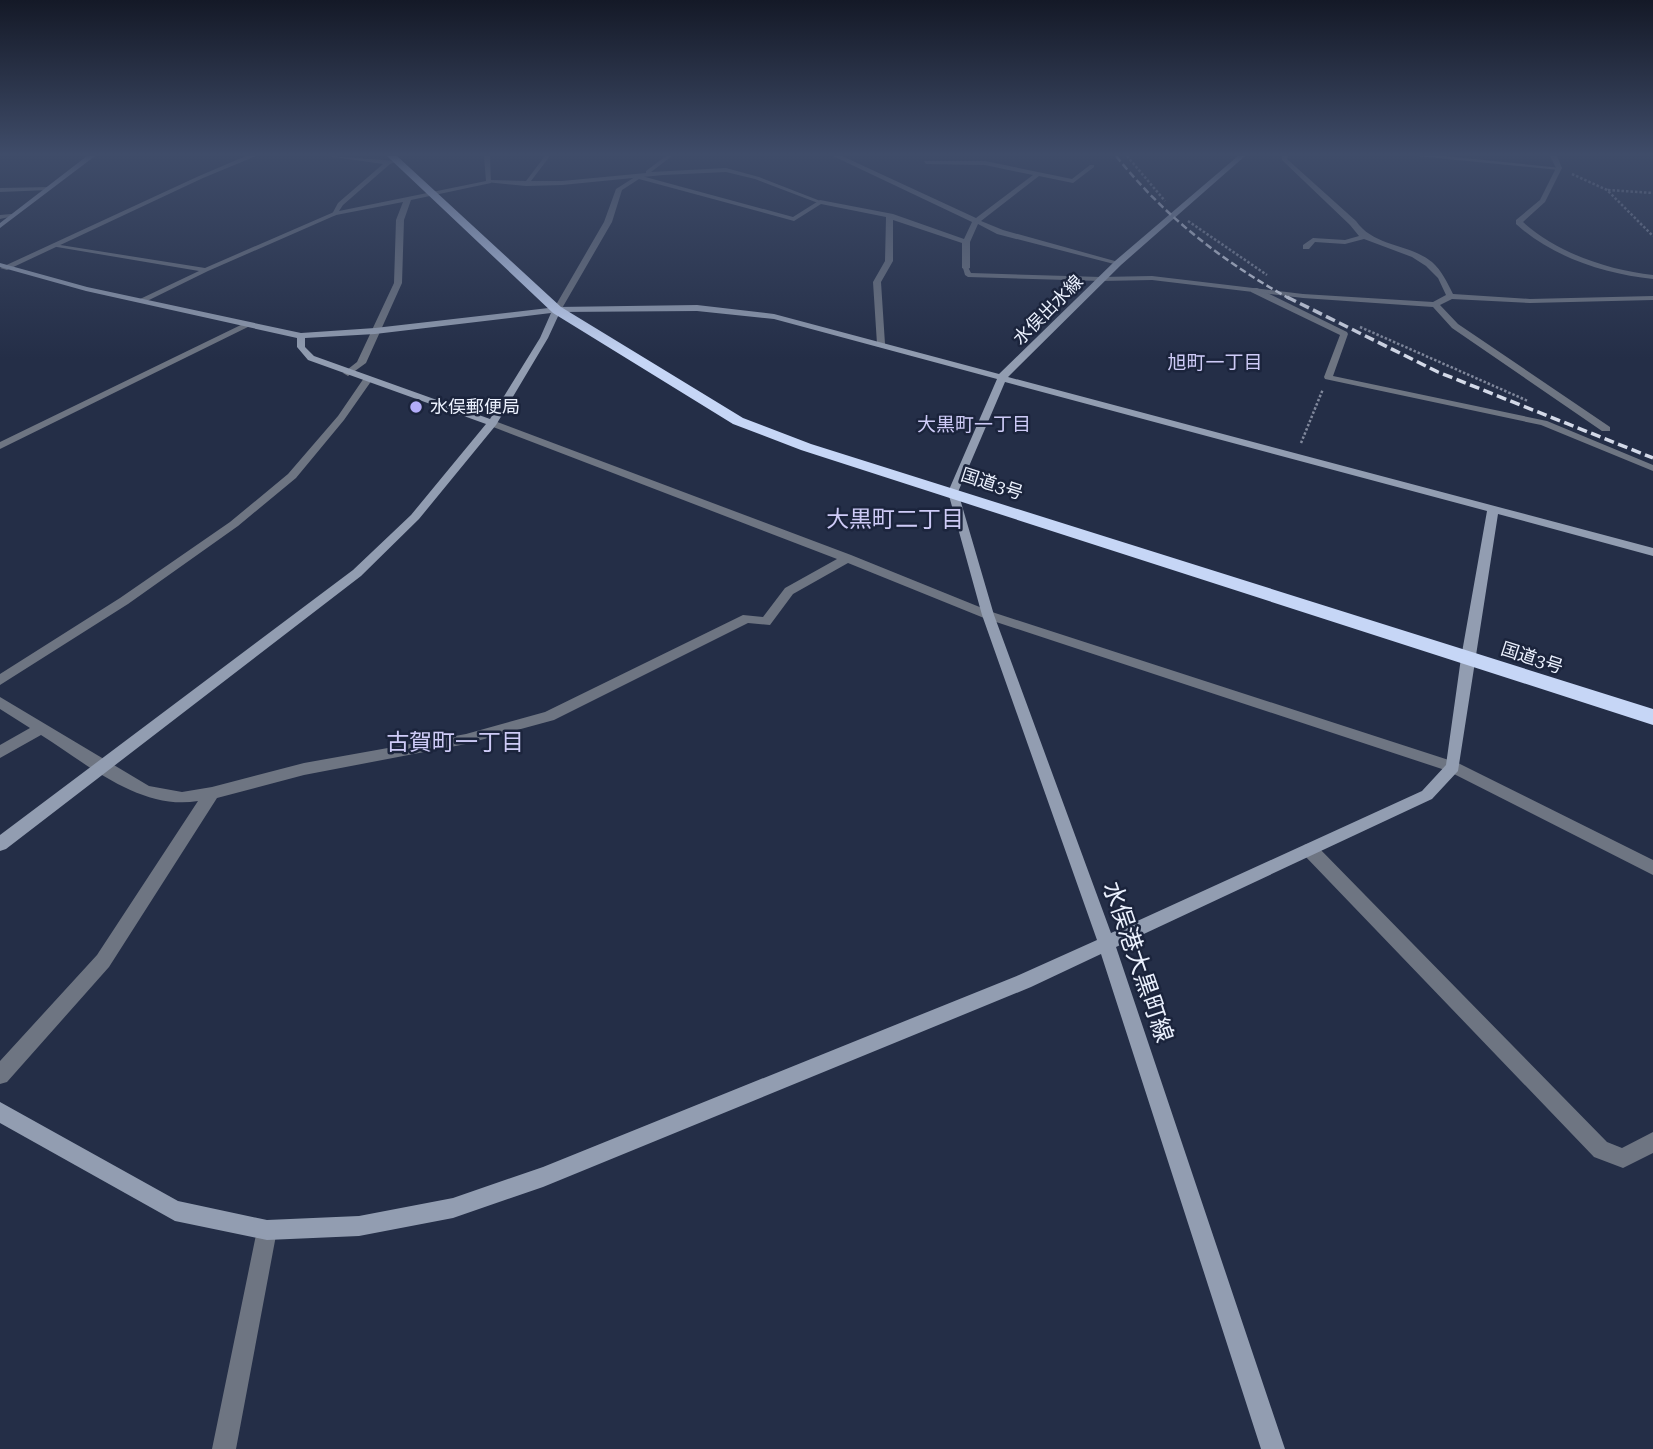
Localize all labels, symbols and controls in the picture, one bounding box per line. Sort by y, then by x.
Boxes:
street label: 水俣出水線 [1008,270,1087,349]
district label: 旭町一丁目 [1167,351,1263,374]
place label: 水俣郵便局 [430,396,520,417]
marker: 水俣郵便局 [408,399,424,415]
district label: 大黒町一丁目 [917,413,1031,436]
street label: 国道3号 [958,464,1026,503]
district label: 大黒町二丁目 [826,506,964,533]
street label: 国道3号 [1498,638,1566,677]
district label: 古賀町一丁目 [386,729,524,756]
street label: 水俣港大黒町線 [1097,878,1179,1046]

